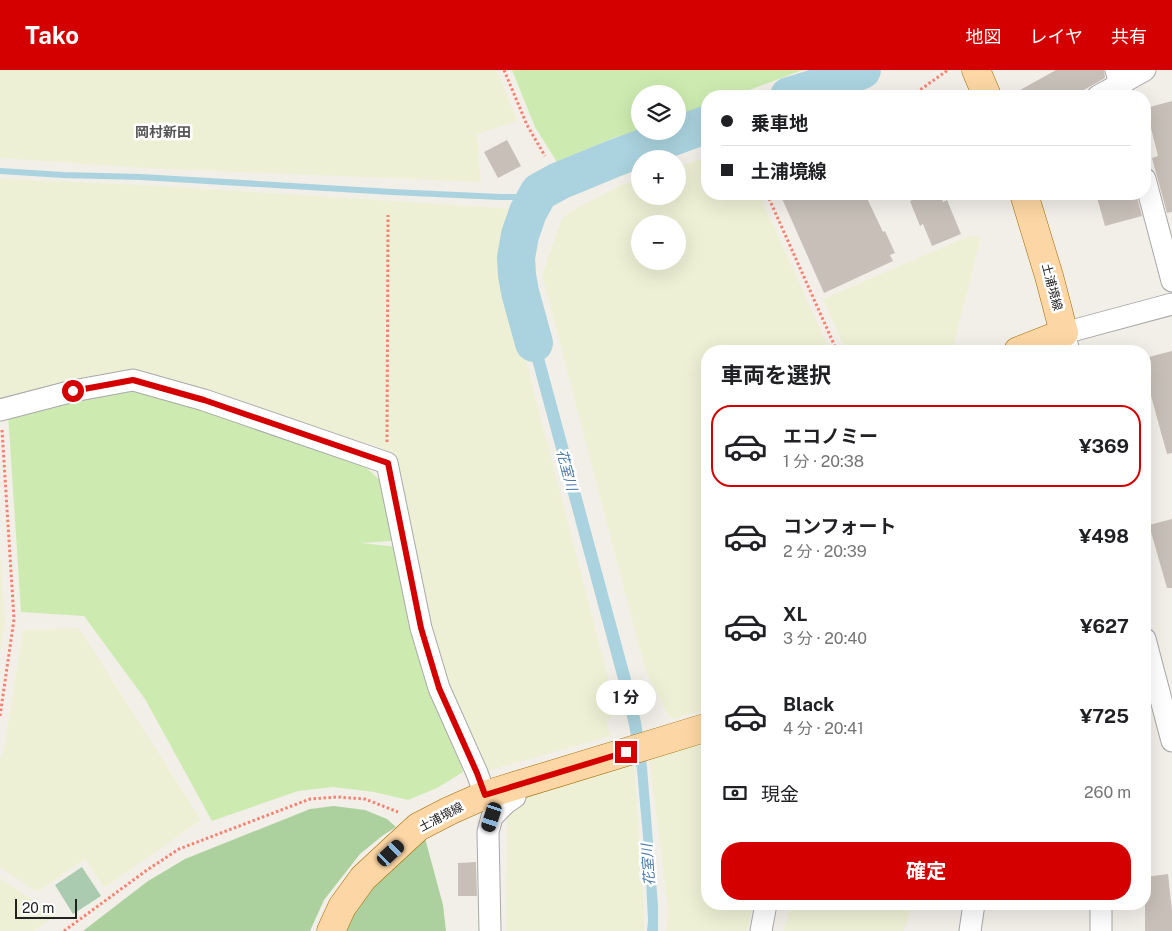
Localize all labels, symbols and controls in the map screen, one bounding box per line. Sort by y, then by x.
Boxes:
text: Tako [25,21,79,49]
text: 地図 [966,26,1002,47]
text: レイヤ [1030,26,1083,47]
text: 共有 [1111,26,1147,47]
map controls [631,85,686,270]
button: layers [631,85,686,140]
text: 乗車地 [751,112,808,134]
district label: 岡村新田 [135,124,191,140]
button: + [631,150,686,205]
text: 土浦境線 [751,160,827,182]
button: − [631,215,686,270]
street label: 土浦境線 [1039,262,1065,312]
text: 車両を選択 [721,362,831,388]
route start [62,380,84,402]
icon: car [723,424,768,469]
text: エコノミー [783,425,878,447]
text: ¥369 [1079,435,1129,457]
water label: 花室川 [554,448,581,494]
text: 1 分 · 20:38 [783,452,864,471]
icon: car [723,514,768,559]
text: コンフォート [783,515,896,537]
text: ¥498 [1079,525,1129,547]
text: 2 分 · 20:39 [783,542,867,561]
text: XL [783,603,808,625]
icon: car [723,604,768,649]
text: ¥627 [1080,615,1129,637]
text: 3 分 · 20:40 [783,629,867,648]
callout: 1 分 [596,680,656,714]
text: 1 分 [613,688,639,707]
text: Black [783,693,834,715]
icon: car [723,694,768,739]
text: ¥725 [1080,705,1129,727]
text: 4 分 · 20:41 [783,719,864,738]
route end [615,741,637,763]
icon: cash [721,779,749,807]
text: 現金 [761,783,799,805]
text: 260 m [1084,783,1131,802]
street label: 土浦境線 [417,800,465,834]
car [480,800,503,834]
car [374,837,407,869]
water label: 花室川 [638,841,657,887]
button: 確定 [721,842,1131,900]
scale bar [15,896,78,919]
text: 20 m [22,900,54,916]

